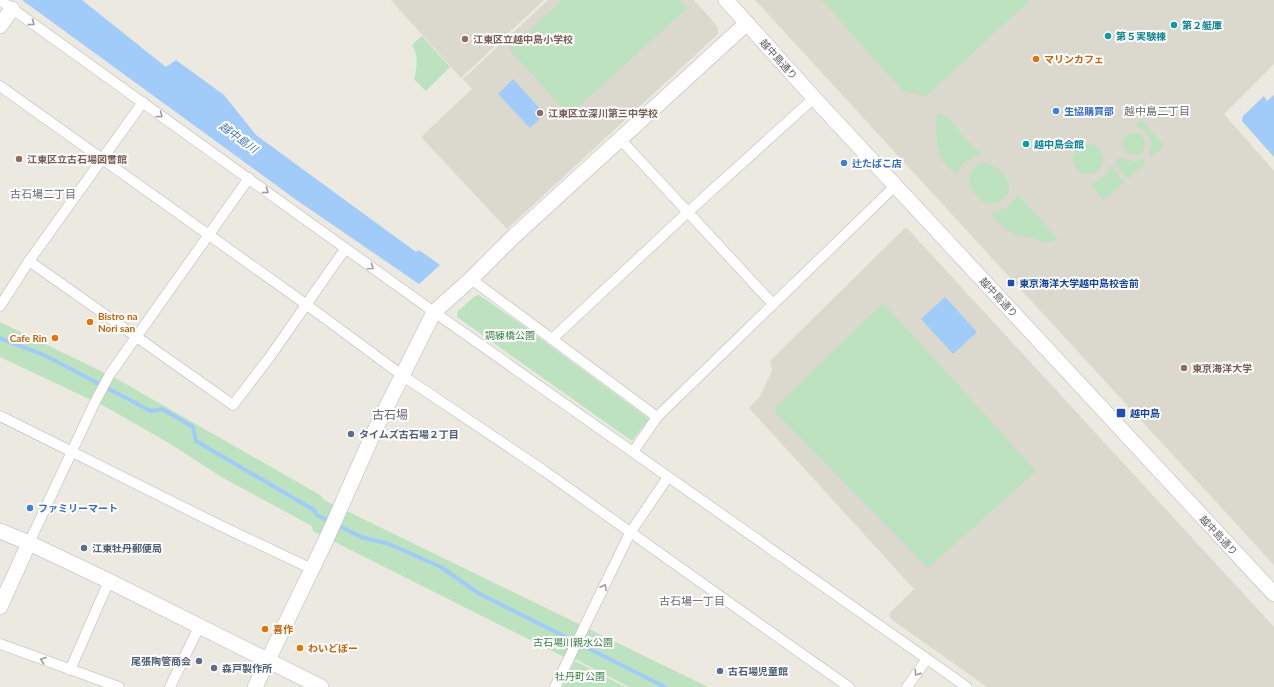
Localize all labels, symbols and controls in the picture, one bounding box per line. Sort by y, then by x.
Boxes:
one-way arrow [27,18,34,25]
place label: 第２艇庫 [1182,19,1222,31]
marker: 第２艇庫 [1169,20,1179,30]
place label: 第５実験棟 [1116,30,1166,42]
marker: 第５実験棟 [1103,31,1113,41]
place label: 江東区立越中島小学校 [473,33,573,45]
marker: 江東区立越中島小学校 [460,34,470,44]
street label: 越中島通り [758,36,800,82]
place label: マリンカフェ [1044,53,1104,65]
marker: マリンカフェ [1031,54,1041,64]
district label: 越中島二丁目 [1124,104,1190,117]
place label: 生協購買部 [1064,105,1114,117]
marker: 生協購買部 [1051,106,1061,116]
place label: 江東区立深川第三中学校 [548,107,658,119]
marker: 江東区立深川第三中学校 [535,108,545,118]
one-way arrow [156,110,163,117]
water label: 越中島川 [217,119,261,156]
place label: 越中島会館 [1034,138,1084,150]
marker: 越中島会館 [1021,139,1031,149]
place label: 江東区立古石場図書館 [27,153,127,165]
marker: 江東区立古石場図書館 [14,154,24,164]
place label: 辻たばこ店 [852,157,902,169]
marker: 辻たばこ店 [839,158,849,168]
one-way arrow [261,186,268,193]
district label: 古石場二丁目 [10,187,76,200]
one-way arrow [367,262,374,270]
street label: 越中島通り [978,275,1020,319]
place label: 東京海洋大学越中島校舎前 [1019,277,1139,289]
marker: 東京海洋大学越中島校舎前 [1006,278,1016,288]
place label: Bistro na Nori san [98,310,138,334]
marker: Bistro na Nori san [85,317,95,327]
park label: 調練橋公園 [485,329,535,341]
place label: Cafe Rin [10,332,47,344]
marker: Cafe Rin [50,333,60,343]
place label: 東京海洋大学 [1192,362,1252,374]
marker: 東京海洋大学 [1179,363,1189,373]
district label: 古石場 [372,407,408,422]
marker: 越中島 [1115,407,1127,419]
place label: 越中島 [1130,407,1160,419]
place label: タイムズ古石場２丁目 [359,428,459,440]
marker: タイムズ古石場２丁目 [346,429,356,439]
place label: ファミリーマート [38,502,118,514]
marker: ファミリーマート [25,503,35,513]
street label: 越中島通り [1198,513,1240,557]
place label: 江東牡丹郵便局 [92,542,162,554]
marker: 江東牡丹郵便局 [79,543,89,553]
one-way arrow [599,583,607,591]
district label: 古石場一丁目 [659,594,725,607]
place label: 喜作 [273,623,293,635]
marker: 喜作 [260,624,270,634]
park label: 古石場川親水公園 [533,636,613,648]
place label: わいどぼー [308,642,358,654]
marker: わいどぼー [295,643,305,653]
place label: 尾張陶管商会 [131,655,191,667]
one-way arrow [39,656,46,664]
marker: 尾張陶管商会 [194,656,204,666]
place label: 森戸製作所 [222,662,272,674]
marker: 森戸製作所 [209,663,219,673]
place label: 古石場児童館 [728,665,788,677]
marker: 古石場児童館 [715,666,725,676]
one-way arrow [914,669,922,676]
park label: 牡丹町公園 [555,670,605,682]

